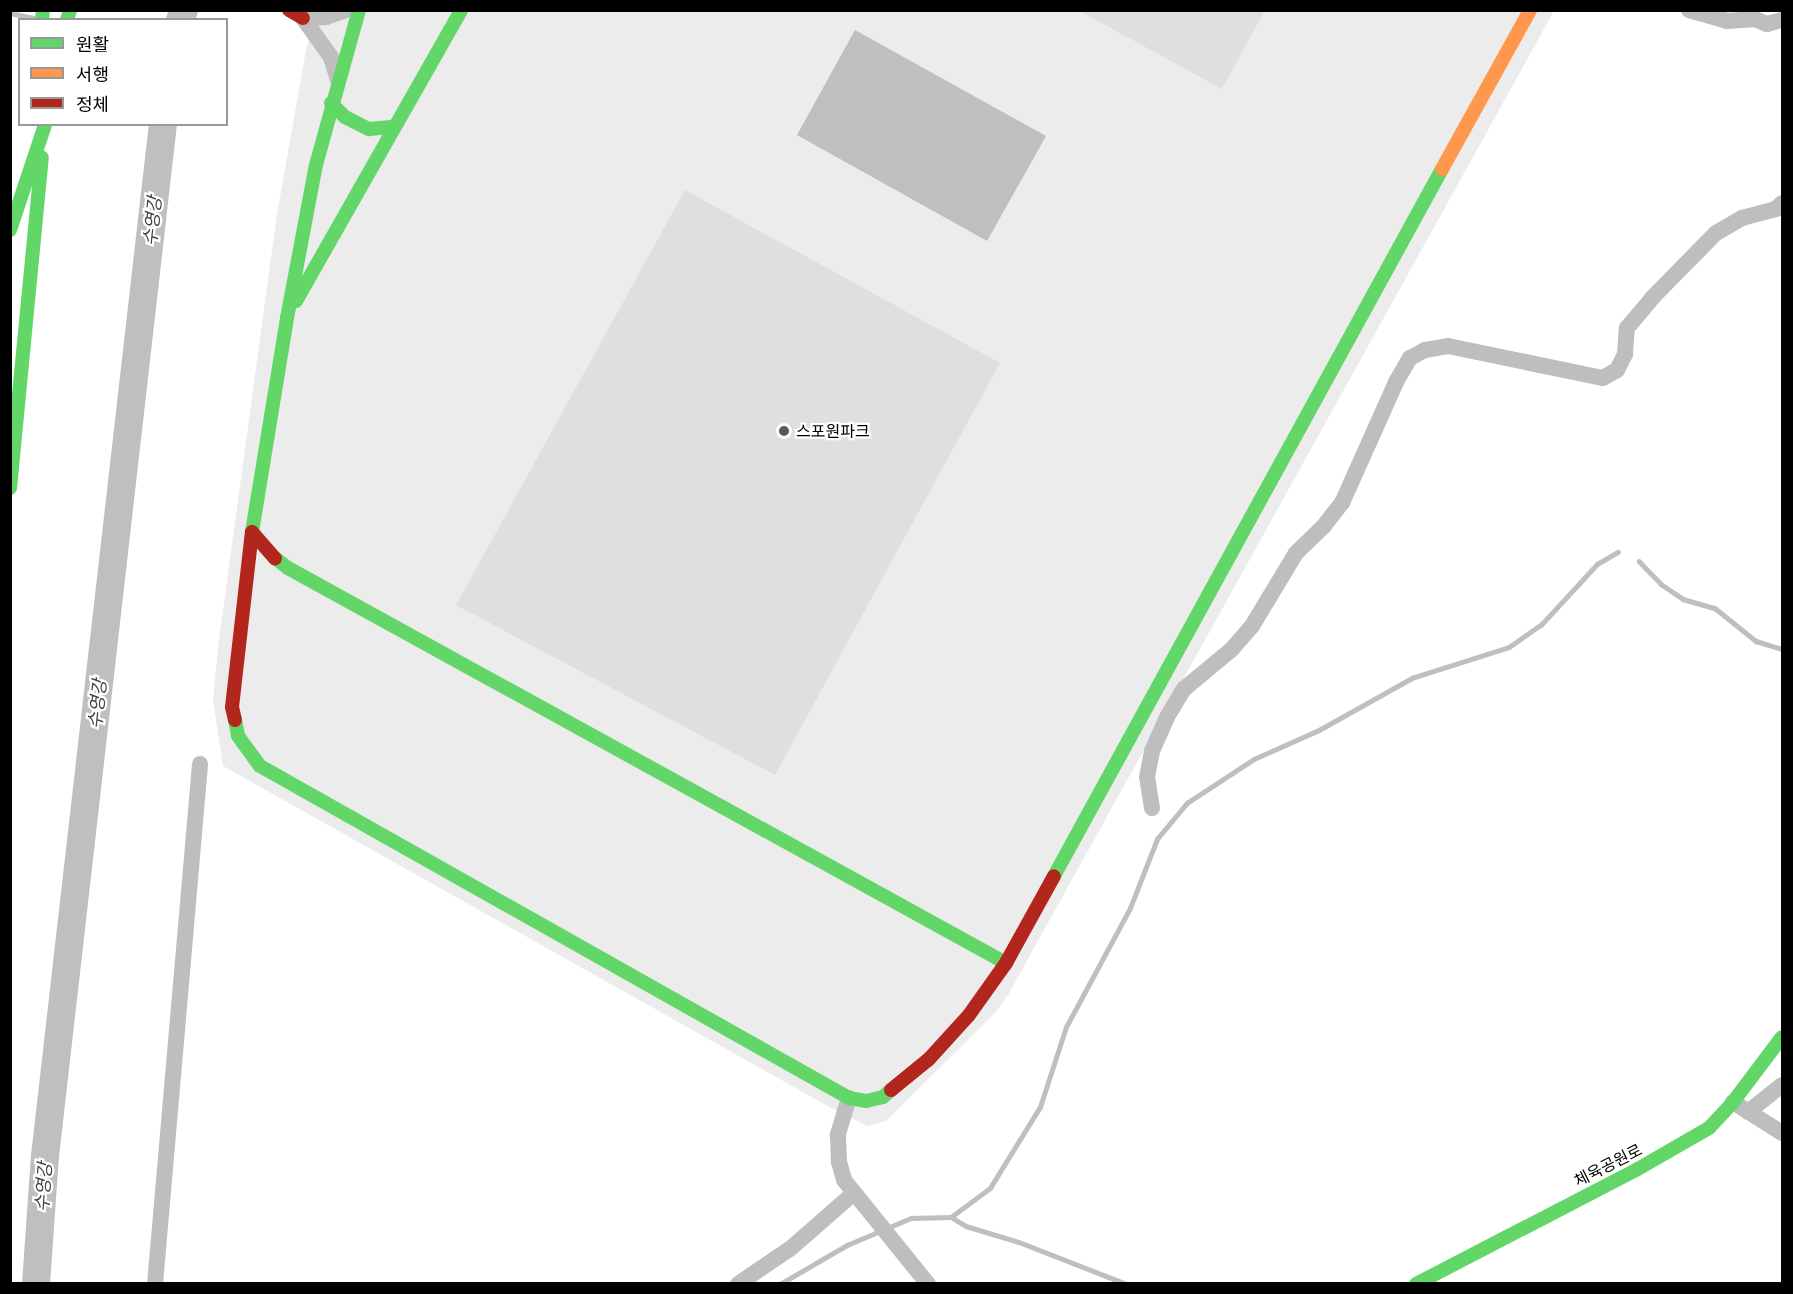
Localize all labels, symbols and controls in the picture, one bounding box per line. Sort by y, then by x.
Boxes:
legend [18,18,228,126]
text: 원활 [76,33,109,55]
text: 서행 [76,63,109,85]
text: 정체 [76,93,109,115]
water label: 수영강 [139,195,165,247]
place label: 스포원파크 [796,421,870,441]
marker: 스포원파크 [777,424,791,438]
water label: 수영강 [84,678,110,730]
street label: 체육공원로 [1571,1140,1645,1190]
water label: 수영강 [30,1161,56,1213]

